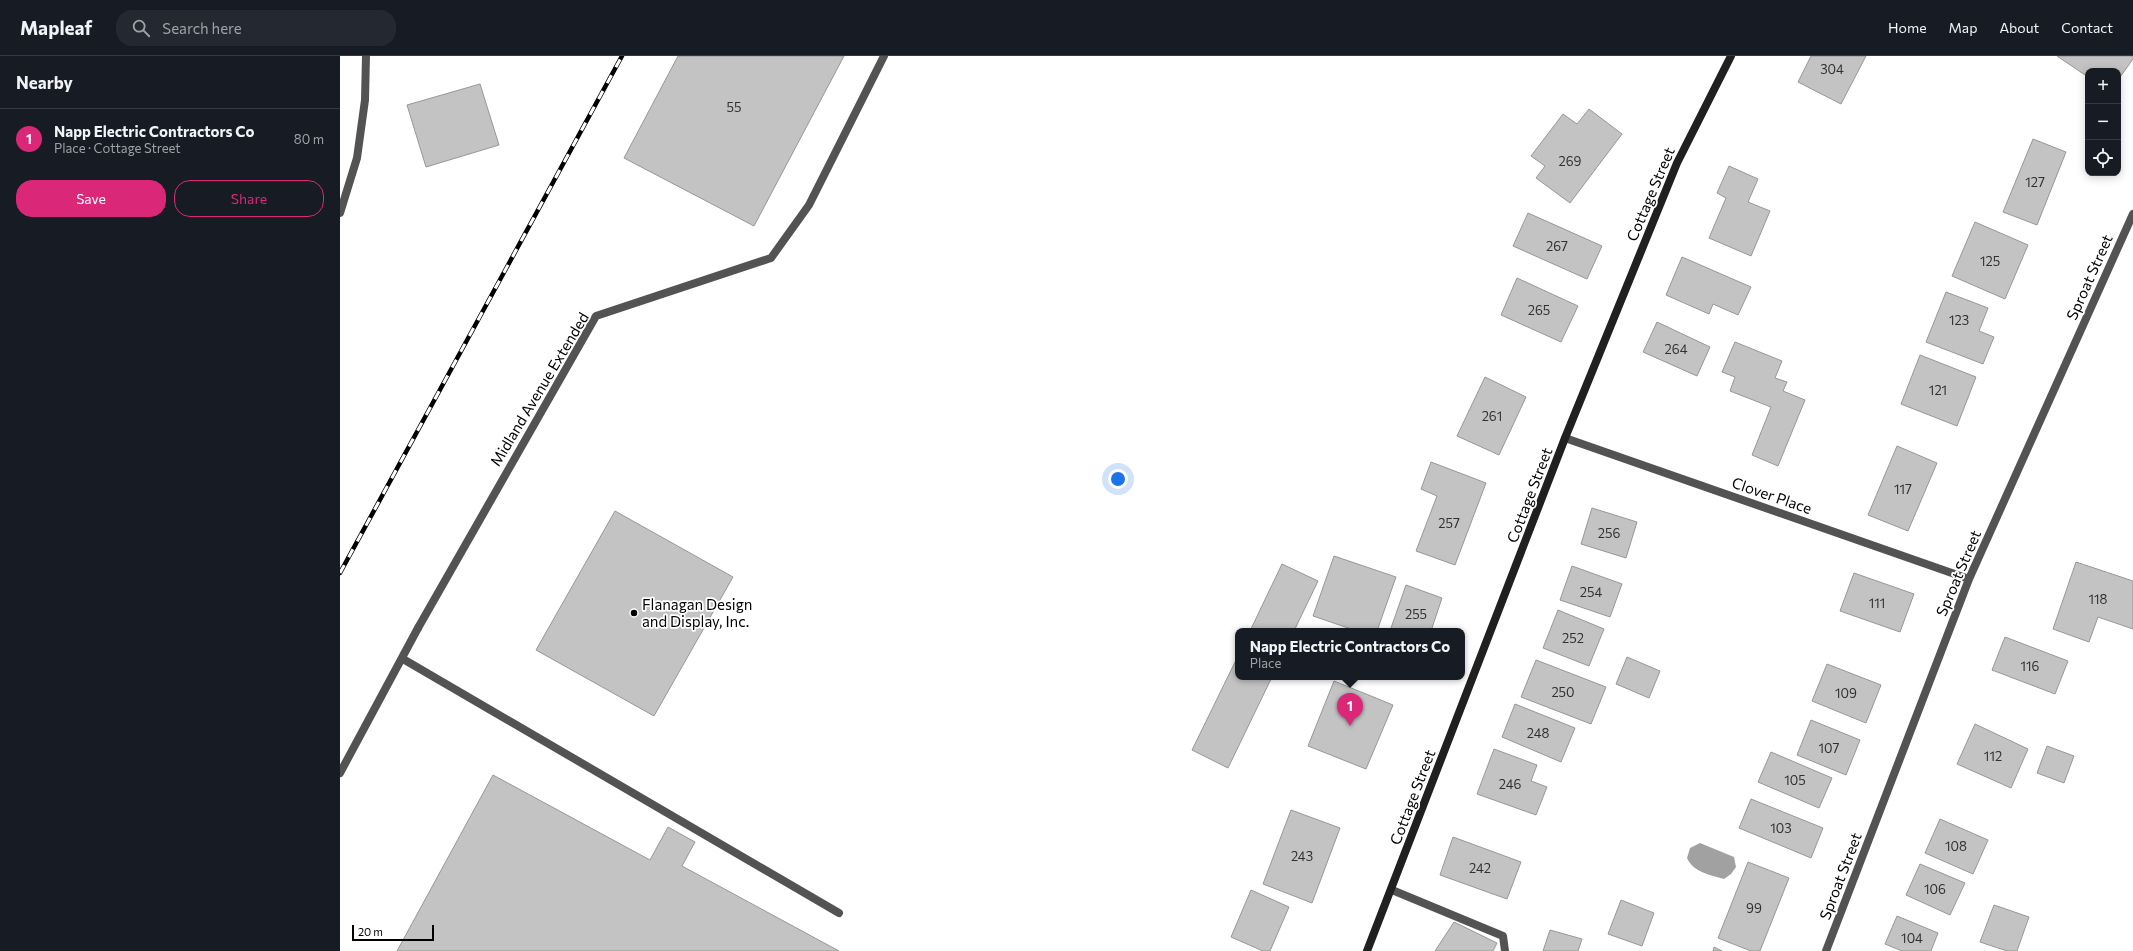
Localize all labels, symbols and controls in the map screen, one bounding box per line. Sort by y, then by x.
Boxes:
search box [116,10,396,46]
text: Mapleaf [20,16,92,39]
icon: search [130,17,152,39]
text: Search here [162,19,242,37]
text: Home [1888,19,1927,36]
text: Map [1949,19,1977,36]
text: About [1999,19,2039,36]
text: Contact [2061,19,2113,36]
house number: 304 [1820,61,1844,77]
map controls [2085,68,2121,176]
button: + [2085,68,2121,104]
text: Nearby [16,72,73,93]
house number: 55 [727,99,741,115]
button: − [2085,104,2121,140]
text: Napp Electric Contractors Co [54,122,255,140]
text: 1 [26,131,32,147]
text: 80 m [294,131,324,147]
text: Place · Cottage Street [54,140,181,156]
button: locate [2085,140,2121,176]
street label: Cottage Street [1622,144,1678,244]
house number: 269 [1559,153,1581,169]
house number: 127 [2025,174,2045,190]
button: Save [16,180,166,217]
button: Share [174,180,324,217]
street label: Sproat Street [2062,231,2116,323]
house number: 267 [1546,238,1568,254]
house number: 125 [1980,253,2000,269]
house number: 265 [1528,302,1550,318]
street label: Midland Avenue Extended [486,309,592,469]
house number: 123 [1949,312,1969,328]
house number: 264 [1665,341,1688,357]
house number: 121 [1929,382,1947,398]
house number: 261 [1482,408,1502,424]
street label: Cottage Street [1503,445,1555,545]
your location [1108,469,1128,489]
street label: Clover Place [1730,473,1814,517]
house number: 117 [1894,481,1912,497]
house number: 257 [1438,515,1460,531]
house number: 256 [1598,525,1620,541]
street label: Sproat Street [1932,527,1984,619]
house number: 254 [1580,584,1602,600]
house number: 118 [2088,591,2108,607]
place label: Flanagan Design and Display, Inc. [642,595,752,630]
house number: 111 [1869,595,1885,611]
house number: 255 [1405,606,1427,622]
marker: Flanagan Design and Display, Inc. [629,608,639,618]
popup [1235,628,1465,680]
house number: 252 [1562,630,1584,646]
text: Napp Electric Contractors Co [1250,637,1450,655]
text: Place [1250,655,1281,671]
house number: 116 [2020,658,2040,674]
house number: 250 [1551,684,1575,700]
house number: 109 [1835,685,1857,701]
pin: 1 [1337,693,1363,726]
house number: 248 [1527,725,1549,741]
house number: 107 [1819,740,1840,756]
street label: Cottage Street [1386,747,1438,847]
house number: 112 [1984,748,2002,764]
house number: 105 [1784,772,1806,788]
house number: 246 [1499,776,1521,792]
house number: 103 [1770,820,1792,836]
street label: Sproat Street [1815,830,1865,922]
house number: 108 [1945,838,1967,854]
house number: 243 [1291,848,1313,864]
house number: 242 [1469,860,1491,876]
house number: 106 [1924,881,1946,897]
house number: 99 [1746,900,1762,916]
scale bar [352,923,434,942]
text: 20 m [358,925,383,938]
house number: 104 [1901,930,1923,946]

